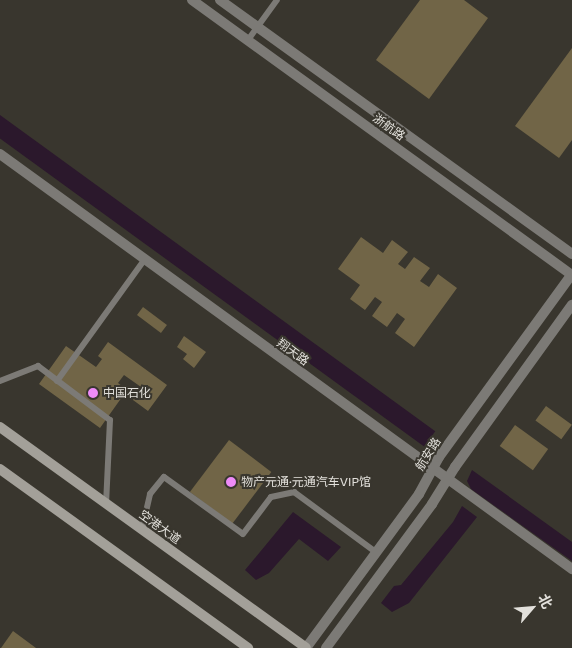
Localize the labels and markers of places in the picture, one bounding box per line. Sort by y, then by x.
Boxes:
place label: 中国石化 [103,386,151,400]
marker: 中国石化 [87,387,99,399]
place label: 物产元通·元通汽车VIP馆 [241,475,371,489]
marker: 物产元通·元通汽车VIP馆 [225,476,237,488]

